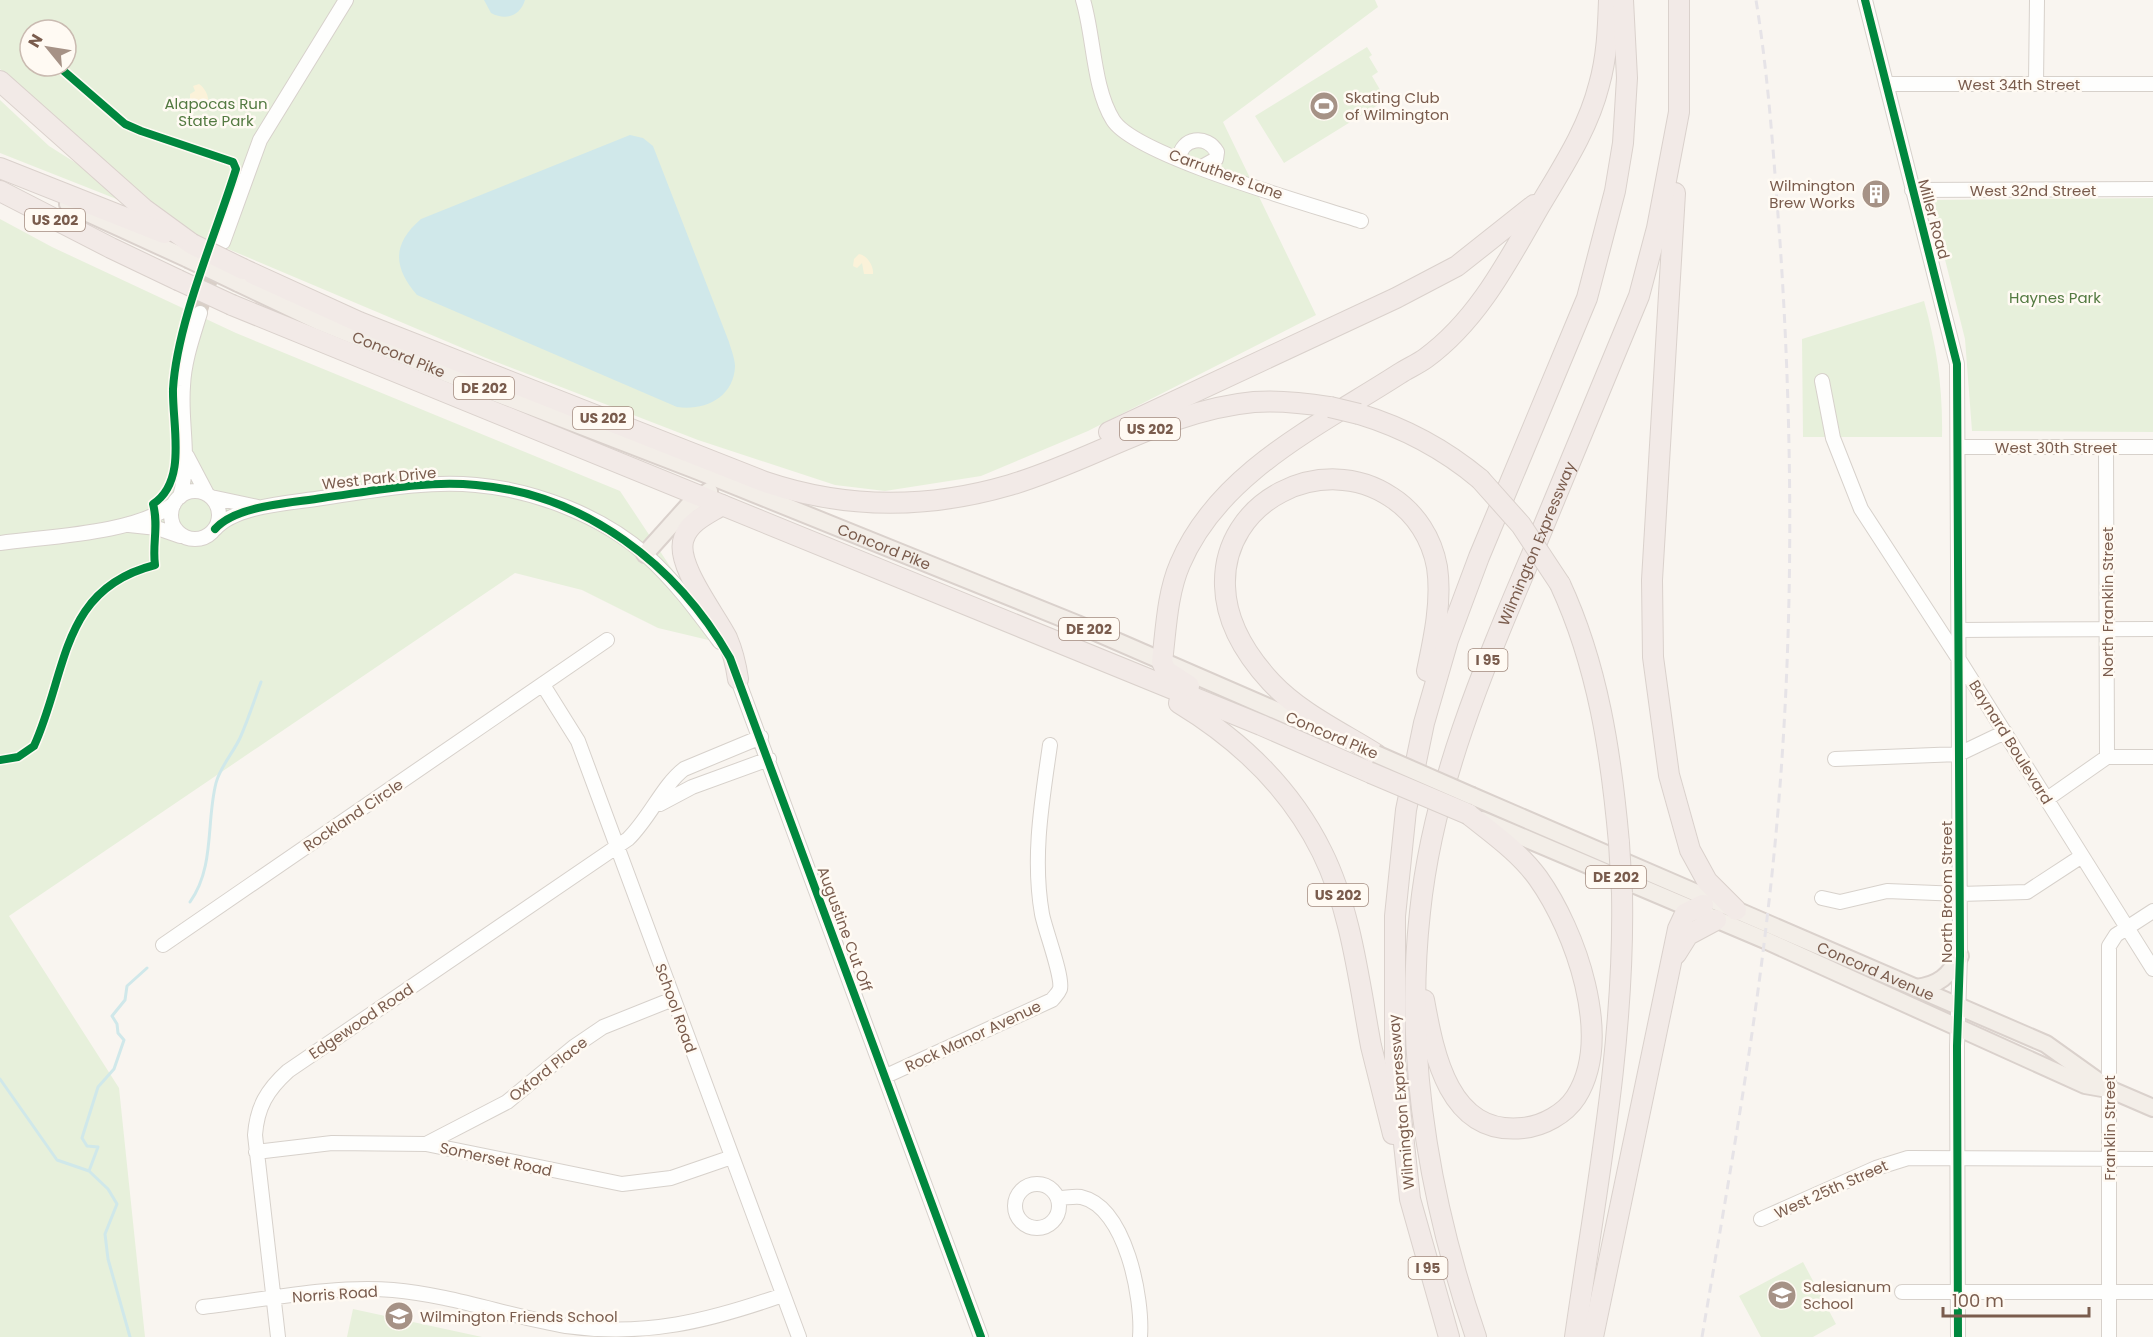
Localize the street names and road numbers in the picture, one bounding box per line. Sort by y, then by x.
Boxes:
street label: West 34th Street [1958,74,2080,95]
street label: Carruthers Lane [1166,144,1286,204]
street label: Miller Road [1913,177,1955,261]
street label: West 32nd Street [1970,180,2096,201]
road number: US 202 [25,209,85,231]
street label: Concord Pike [349,326,449,382]
road number: DE 202 [454,377,514,399]
road number: US 202 [573,407,633,429]
road number: US 202 [1120,418,1180,440]
street label: West 30th Street [1995,437,2117,458]
street label: Wilmington Expressway [1492,458,1580,629]
street label: West Park Drive [321,462,437,494]
street label: Concord Pike [835,518,934,574]
street label: North Franklin Street [2097,527,2118,677]
road number: DE 202 [1059,618,1119,640]
road number: I 95 [1468,649,1508,671]
street label: Baynard Boulevard [1964,676,2058,808]
street label: Concord Pike [1282,706,1382,764]
street label: Rockland Circle [299,774,407,856]
street label: North Broom Street [1936,821,1957,963]
street label: Augustine Cut Off [813,864,877,994]
road number: DE 202 [1586,866,1646,888]
road number: US 202 [1308,884,1368,906]
street label: Concord Avenue [1814,936,1938,1005]
street label: School Road [650,961,702,1055]
street label: Edgewood Road [305,978,417,1064]
street label: Rock Manor Avenue [902,995,1044,1077]
street label: Wilmington Expressway [1383,1013,1419,1191]
street label: Oxford Place [504,1032,592,1106]
street label: Franklin Street [2099,1075,2120,1181]
street label: Somerset Road [438,1137,554,1181]
street label: West 25th Street [1771,1155,1891,1223]
road number: I 95 [1408,1257,1448,1279]
street label: Norris Road [291,1281,379,1307]

